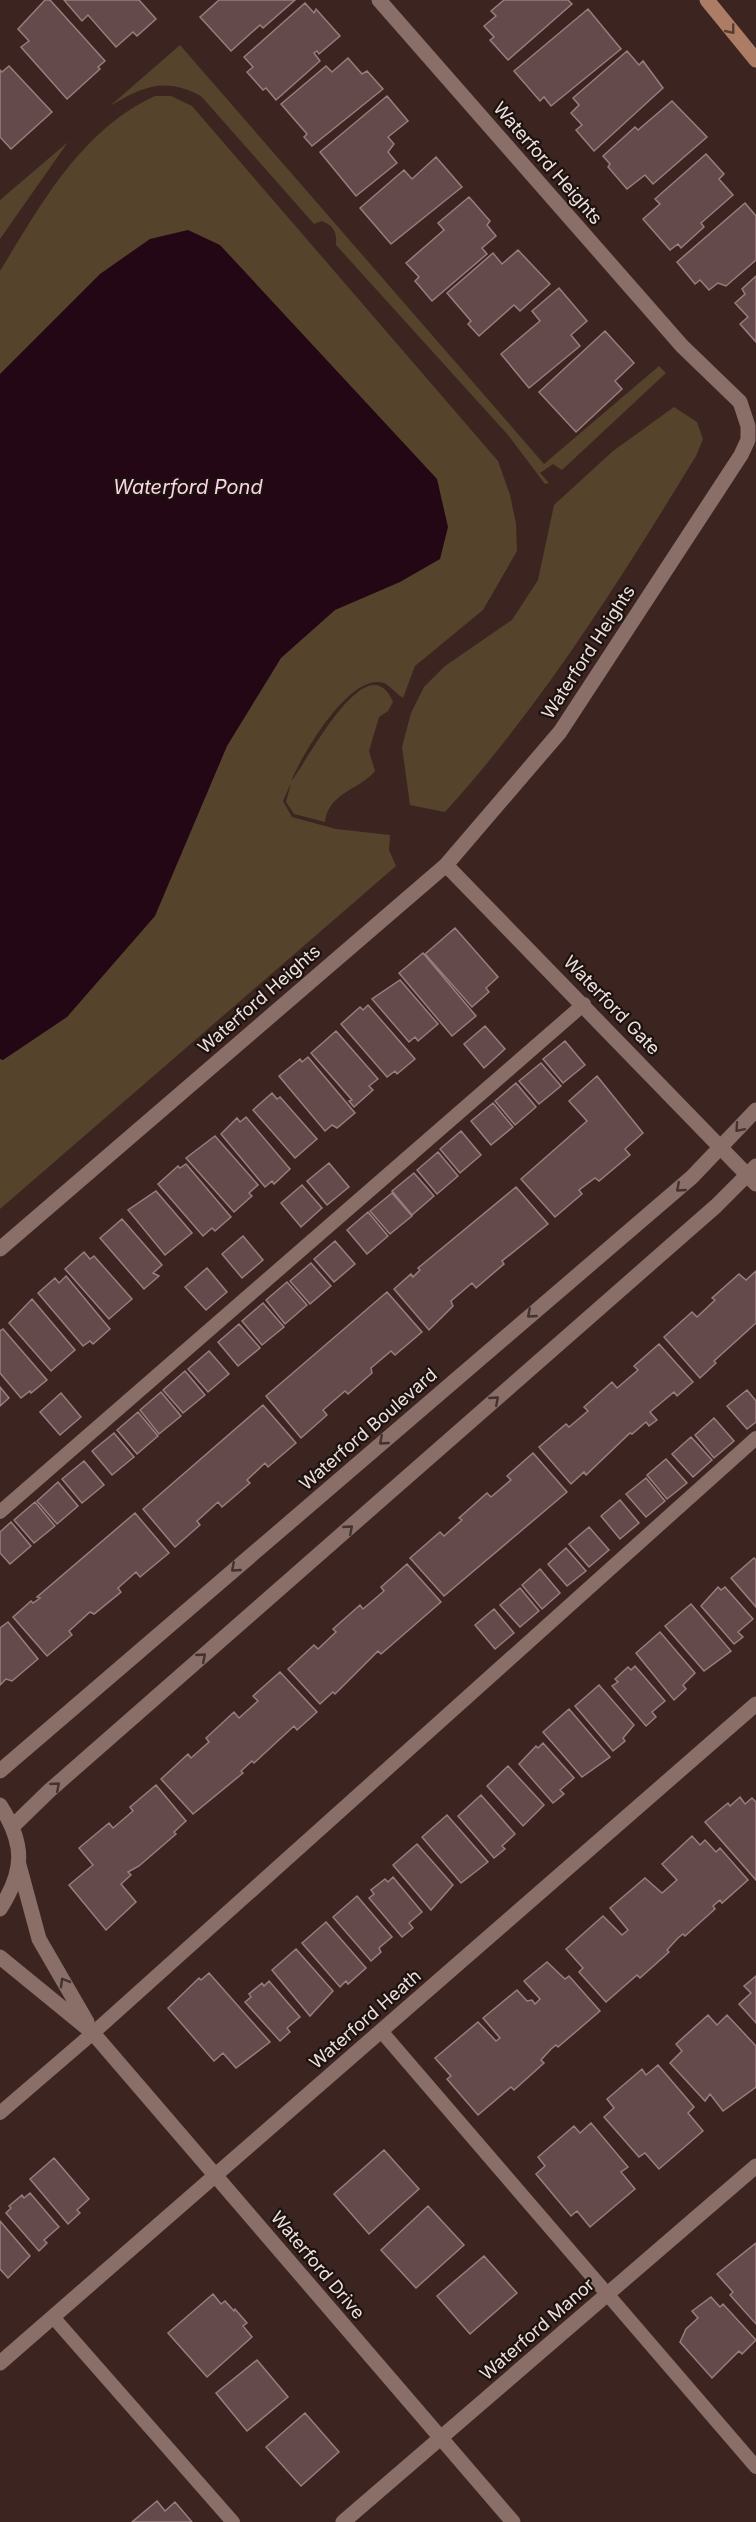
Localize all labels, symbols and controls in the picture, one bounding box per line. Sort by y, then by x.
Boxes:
one-way arrow [724,23,735,34]
street label: Waterford Heights [489,98,607,228]
water label: Waterford Pond [113,475,263,499]
street label: Waterford Heights [537,581,639,723]
street label: Waterford Heights [194,940,324,1058]
street label: Waterford Gate [559,951,665,1059]
one-way arrow [735,1122,746,1132]
one-way arrow [676,1180,687,1191]
one-way arrow [527,1307,538,1318]
street label: Waterford Boulevard [295,1364,441,1494]
one-way arrow [488,1396,499,1407]
one-way arrow [379,1434,390,1445]
one-way arrow [342,1525,353,1536]
one-way arrow [231,1561,242,1572]
one-way arrow [195,1653,206,1664]
one-way arrow [49,1782,59,1793]
street label: Waterford Heath [305,1965,425,2073]
one-way arrow [60,1978,71,1988]
street label: Waterford Drive [267,2207,369,2323]
street label: Waterford Manor [476,2274,598,2384]

